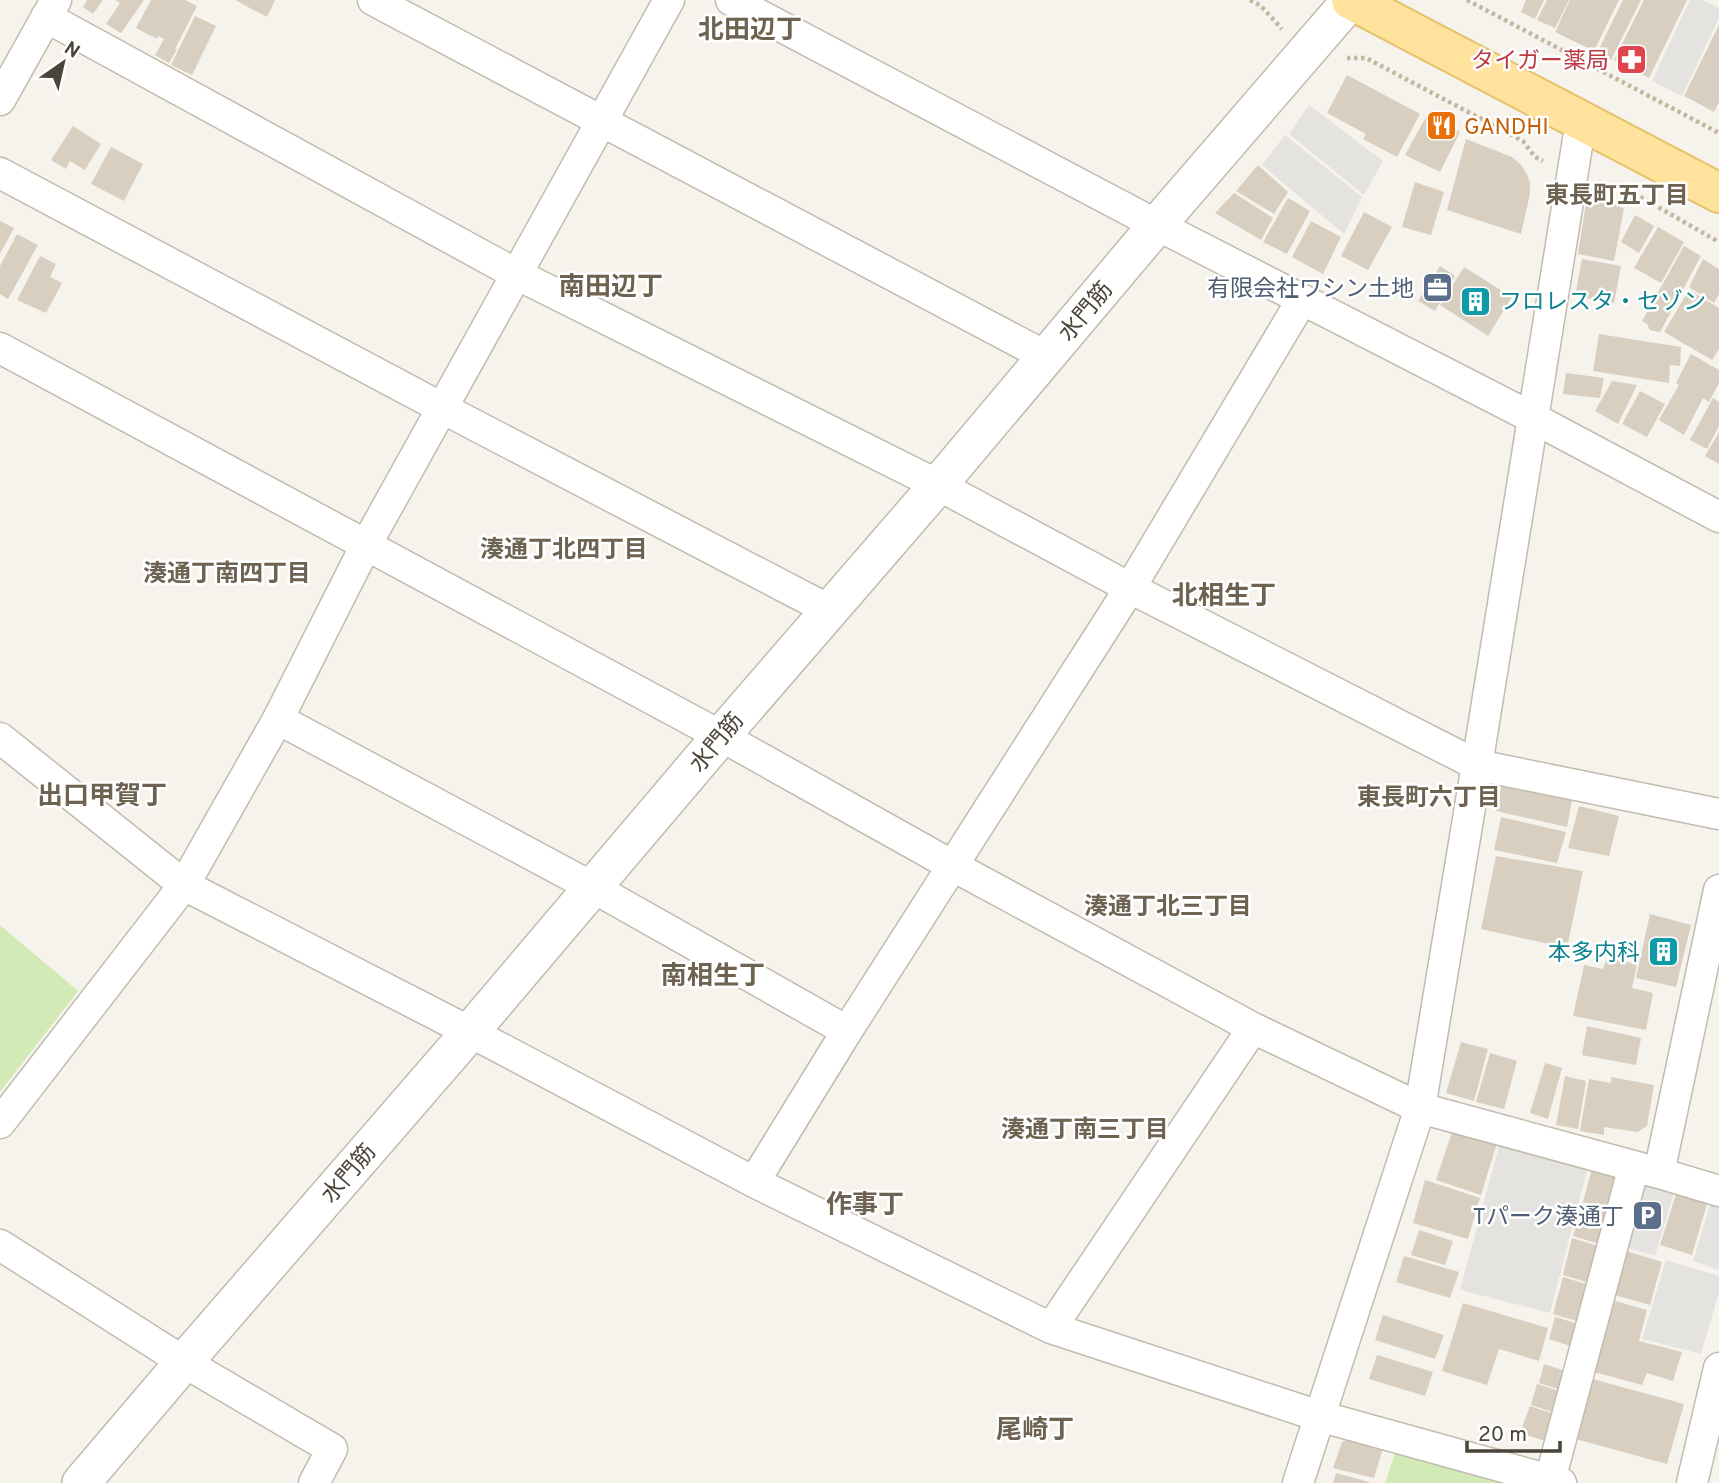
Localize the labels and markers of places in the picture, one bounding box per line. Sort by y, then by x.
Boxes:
pharmacy icon: タイガー薬局 [1615,43,1649,77]
place label: タイガー薬局 [1471,48,1609,77]
restaurant icon: GANDHI [1424,109,1458,143]
place label: GANDHI [1464,114,1549,143]
office icon: 有限会社ワシン土地 [1420,271,1454,305]
place label: 有限会社ワシン土地 [1207,276,1414,305]
building icon: フロレスタ・セゾン [1459,284,1493,318]
place label: フロレスタ・セゾン [1499,289,1706,318]
building icon: 本多内科 [1646,935,1680,969]
place label: 本多内科 [1548,940,1640,969]
parking icon: Tパーク湊通丁 [1630,1199,1664,1233]
place label: Tパーク湊通丁 [1473,1204,1624,1233]

